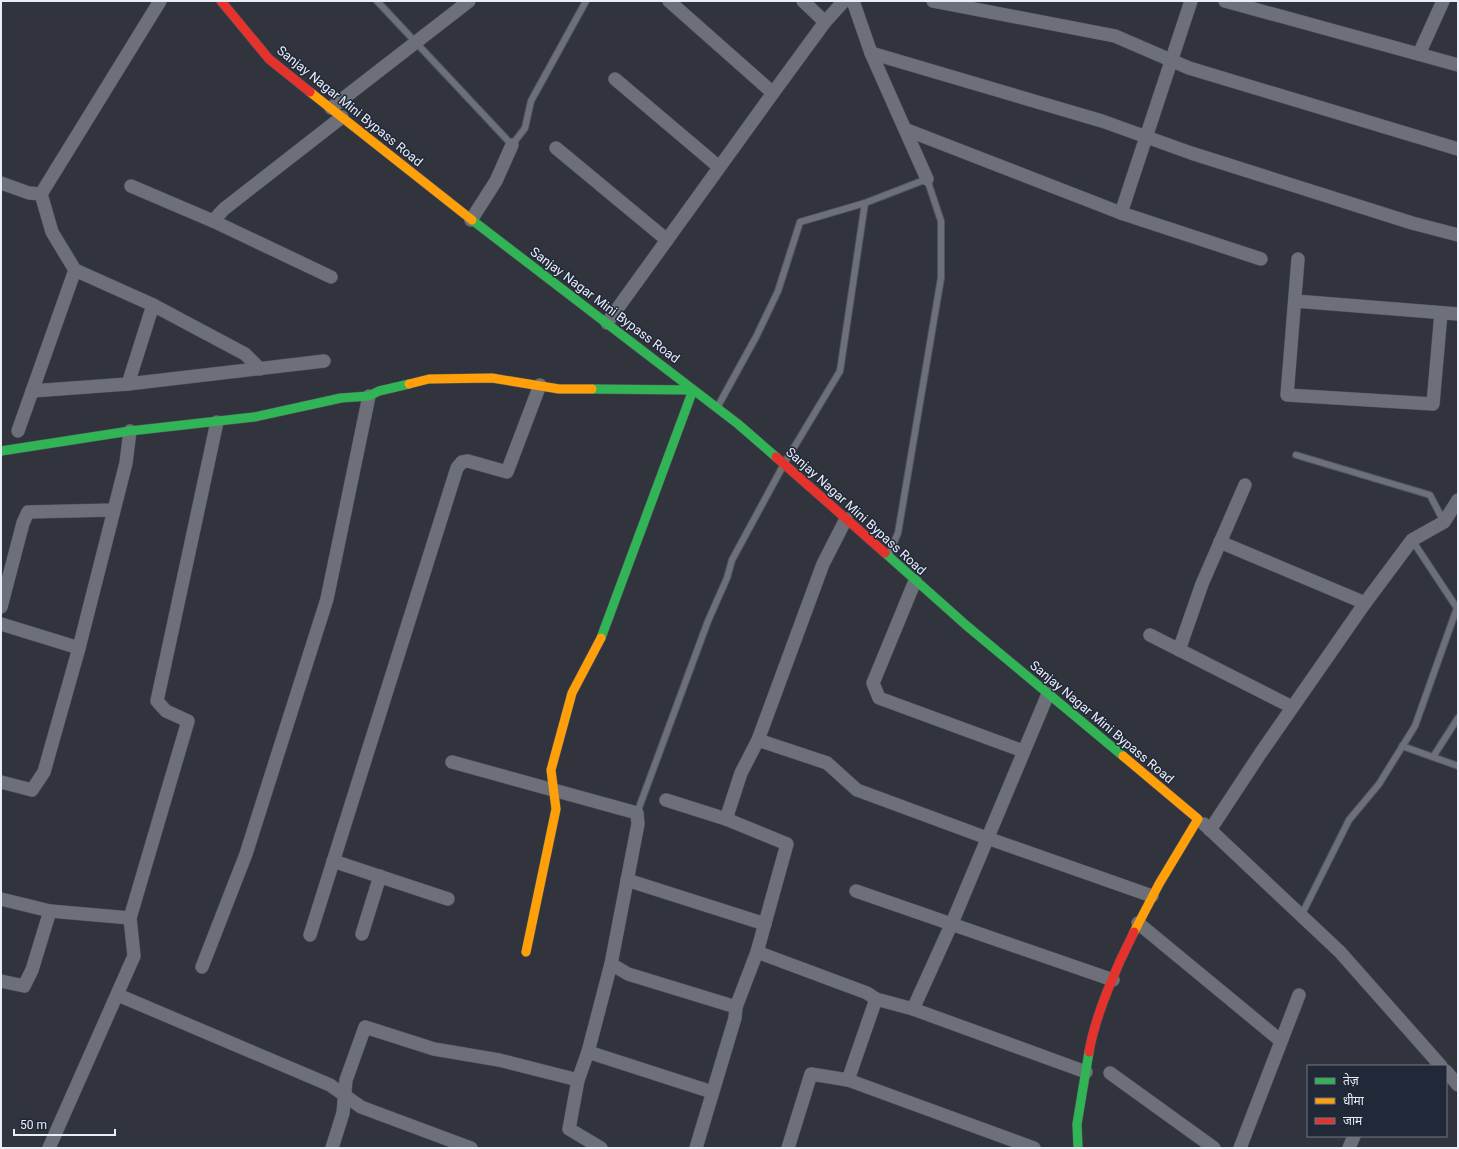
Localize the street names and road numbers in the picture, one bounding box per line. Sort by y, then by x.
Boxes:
street label: Sanjay Nagar Mini Bypass Road [274,43,426,169]
street label: Sanjay Nagar Mini Bypass Road [527,244,683,366]
street label: Sanjay Nagar Mini Bypass Road [783,444,929,578]
street label: Sanjay Nagar Mini Bypass Road [1027,657,1177,787]

